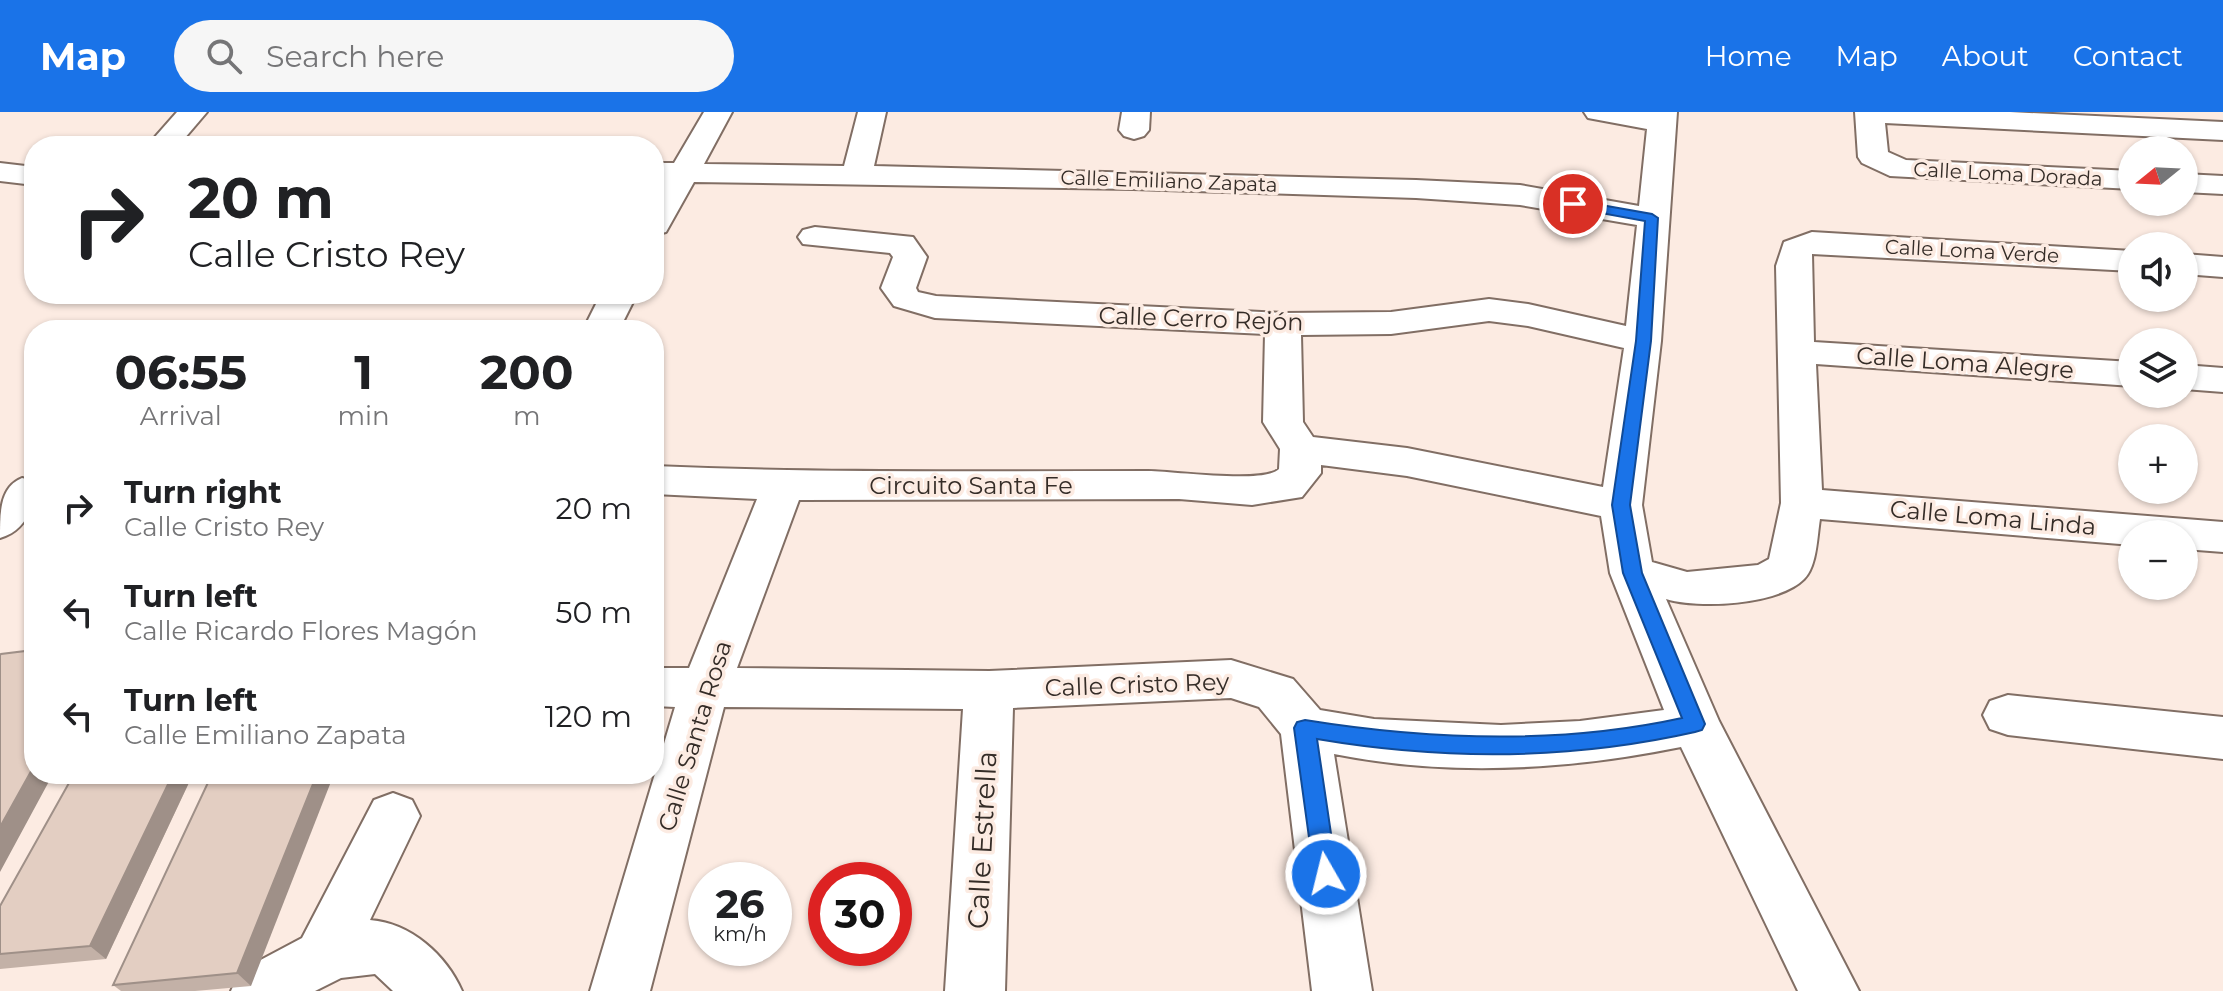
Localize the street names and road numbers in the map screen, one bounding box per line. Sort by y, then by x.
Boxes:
street label: Calle Loma Dorada [1913,157,2103,191]
street label: Calle Emiliano Zapata [1060,165,1278,197]
street label: Calle Loma Verde [1884,234,2060,268]
street label: Calle Cerro Rejón [1098,300,1304,337]
street label: Calle Loma Alegre [1855,340,2075,385]
street label: Circuito Santa Fe [869,471,1073,500]
street label: Calle Loma Linda [1889,494,2097,541]
street label: Calle Santa Rosa [652,637,737,835]
street label: Calle Cristo Rey [1044,667,1230,702]
street label: Calle Estrella [960,750,1004,930]

